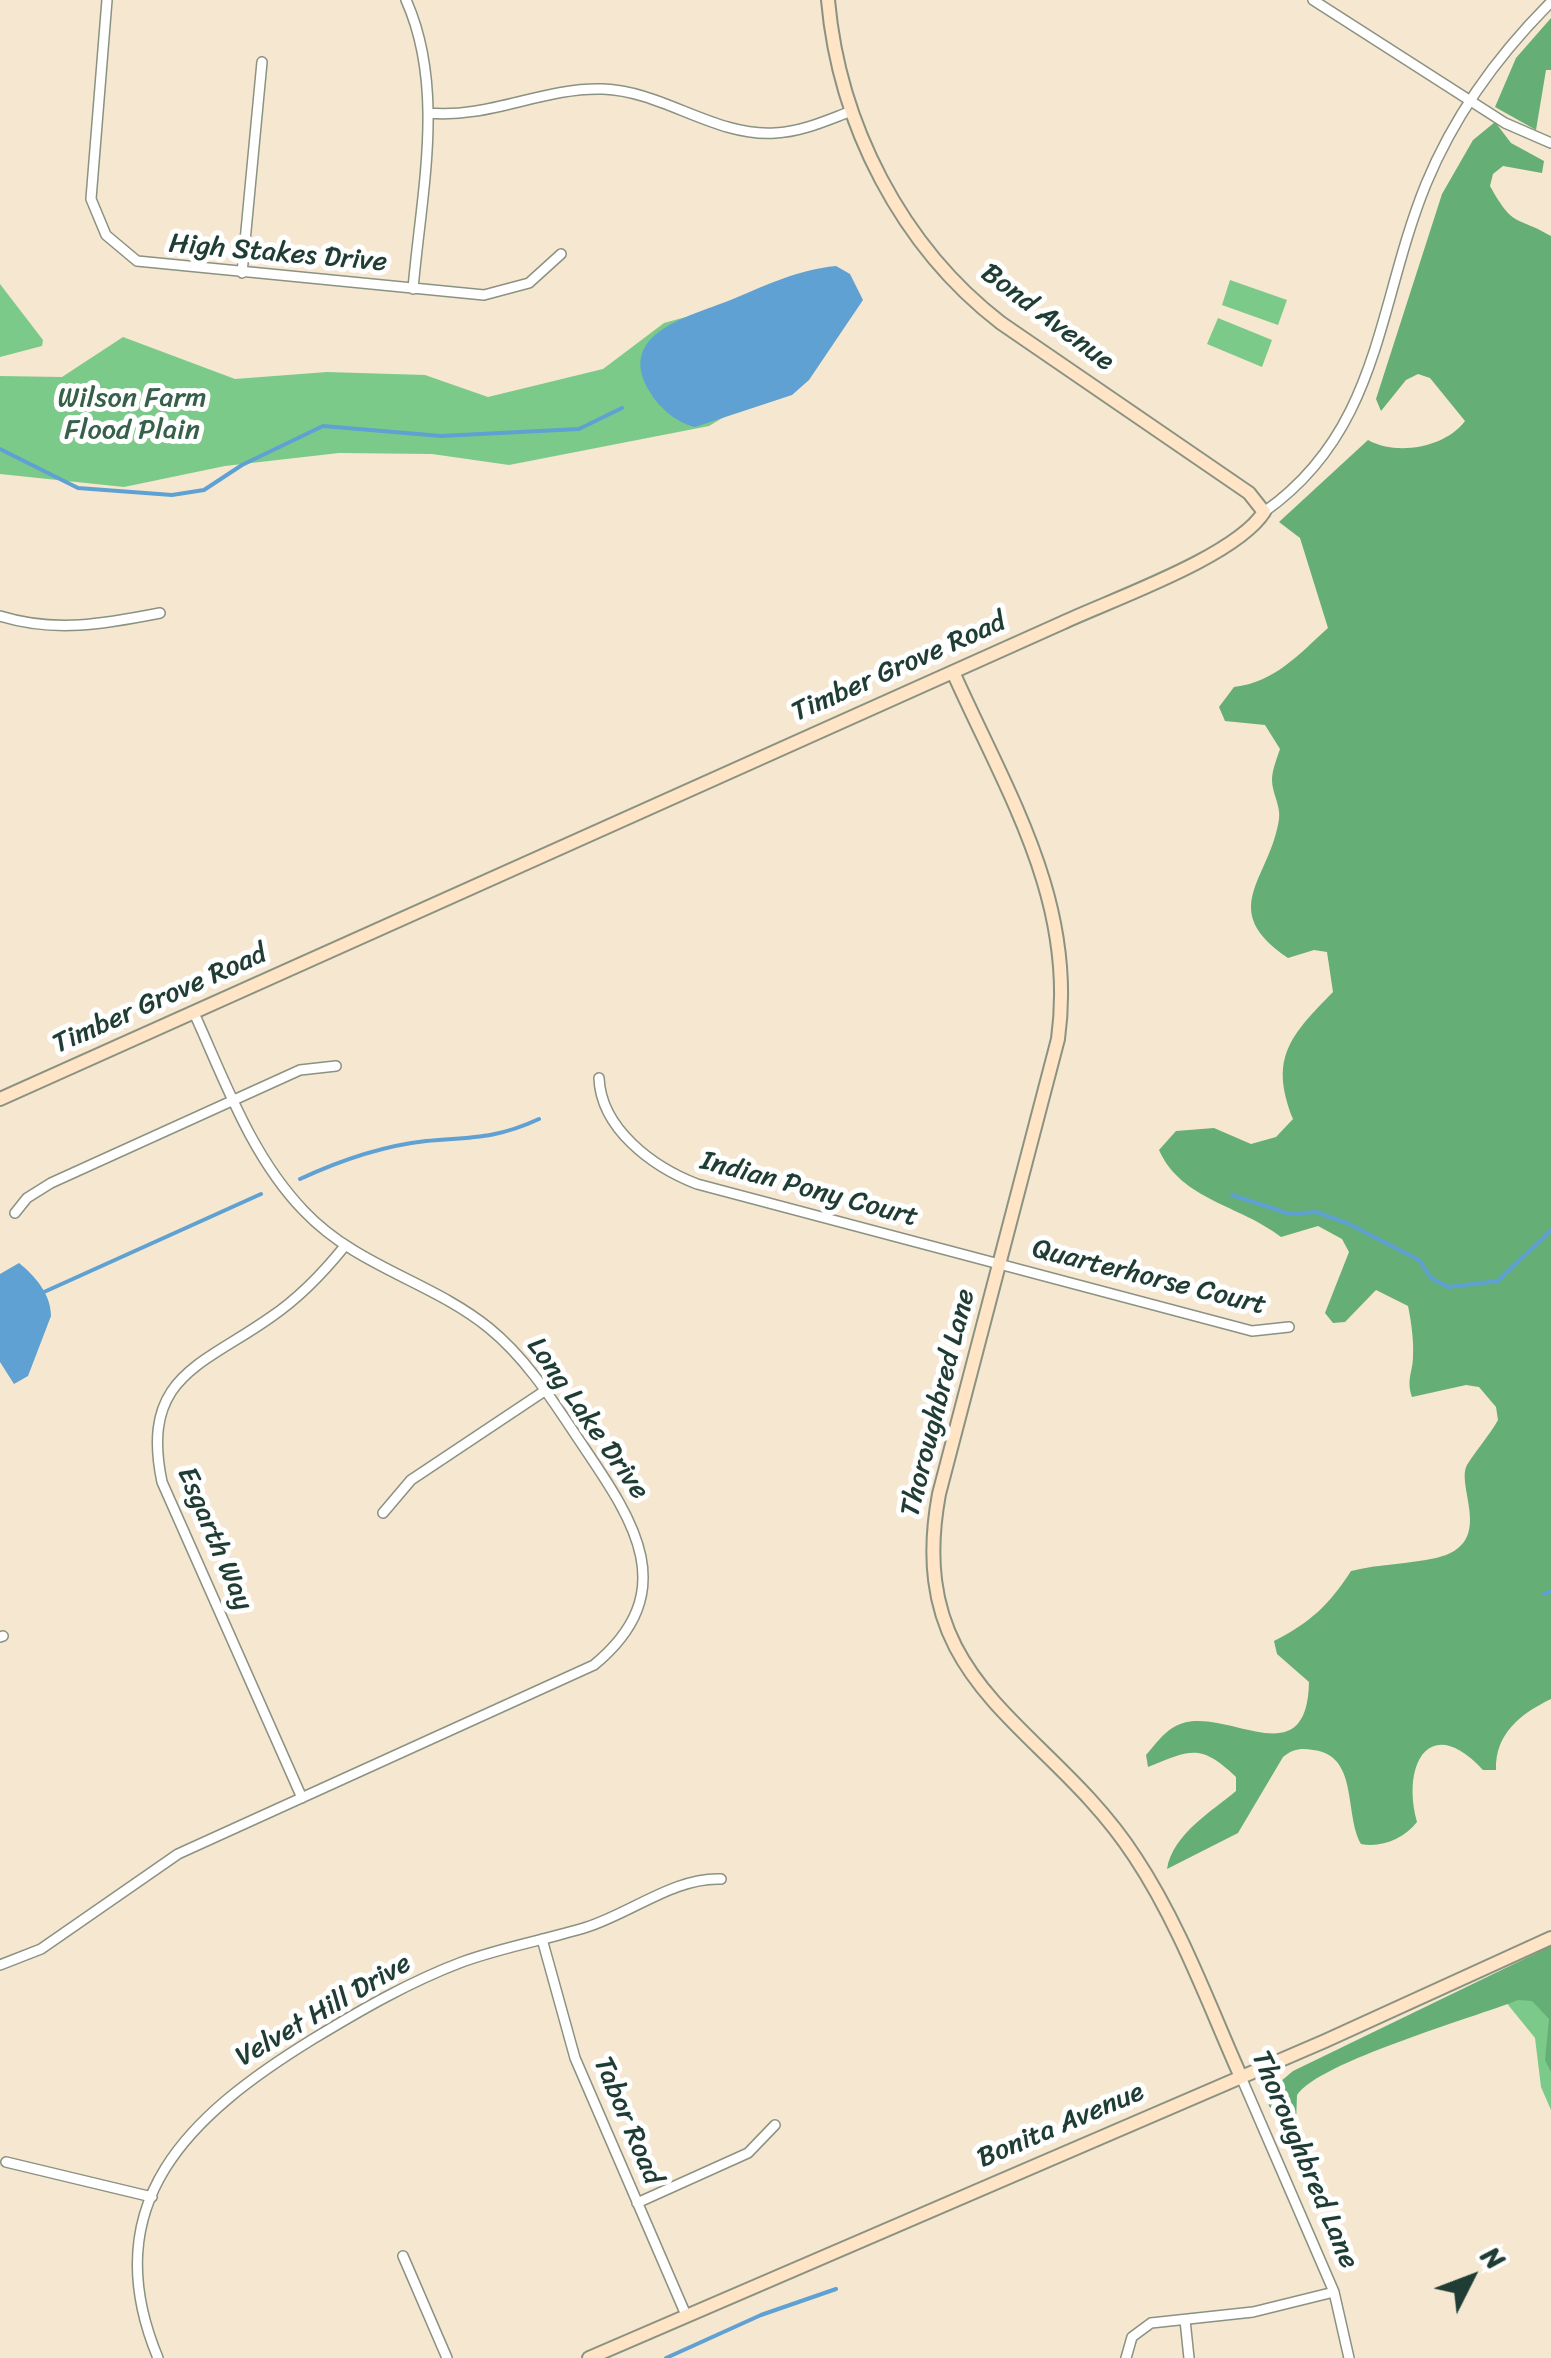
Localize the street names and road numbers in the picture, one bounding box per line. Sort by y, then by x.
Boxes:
street label: High Stakes Drive [168,228,388,280]
street label: Bond Avenue [974,257,1120,379]
street label: Timber Grove Road [787,606,1011,730]
street label: Timber Grove Road [48,938,272,1062]
street label: Indian Pony Court [697,1145,921,1235]
street label: Quarterhorse Court [1029,1233,1269,1323]
street label: Thoroughbred Lane [894,1286,984,1520]
street label: Long Lake Drive [519,1331,655,1507]
street label: Esgarth Way [169,1462,259,1616]
street label: Velvet Hill Drive [230,1947,418,2075]
street label: Thoroughbred Lane [1243,2046,1365,2274]
street label: Tabor Road [585,2052,669,2190]
street label: Bonita Avenue [973,2076,1149,2176]

